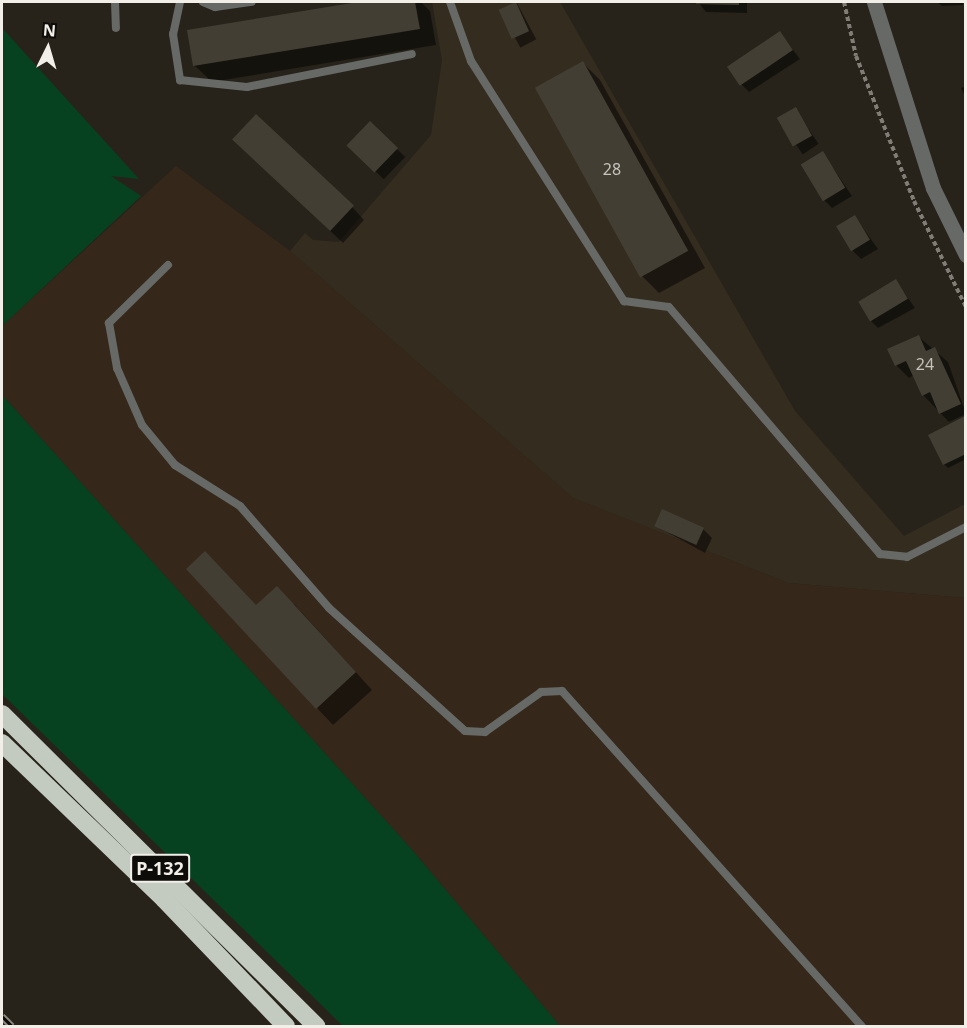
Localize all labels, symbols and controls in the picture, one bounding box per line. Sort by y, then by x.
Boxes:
north arrow [18,18,78,78]
text: N [42,19,57,42]
house number: 28 [603,159,621,179]
house number: 24 [916,354,934,374]
road number: Р-132 [130,853,190,883]

